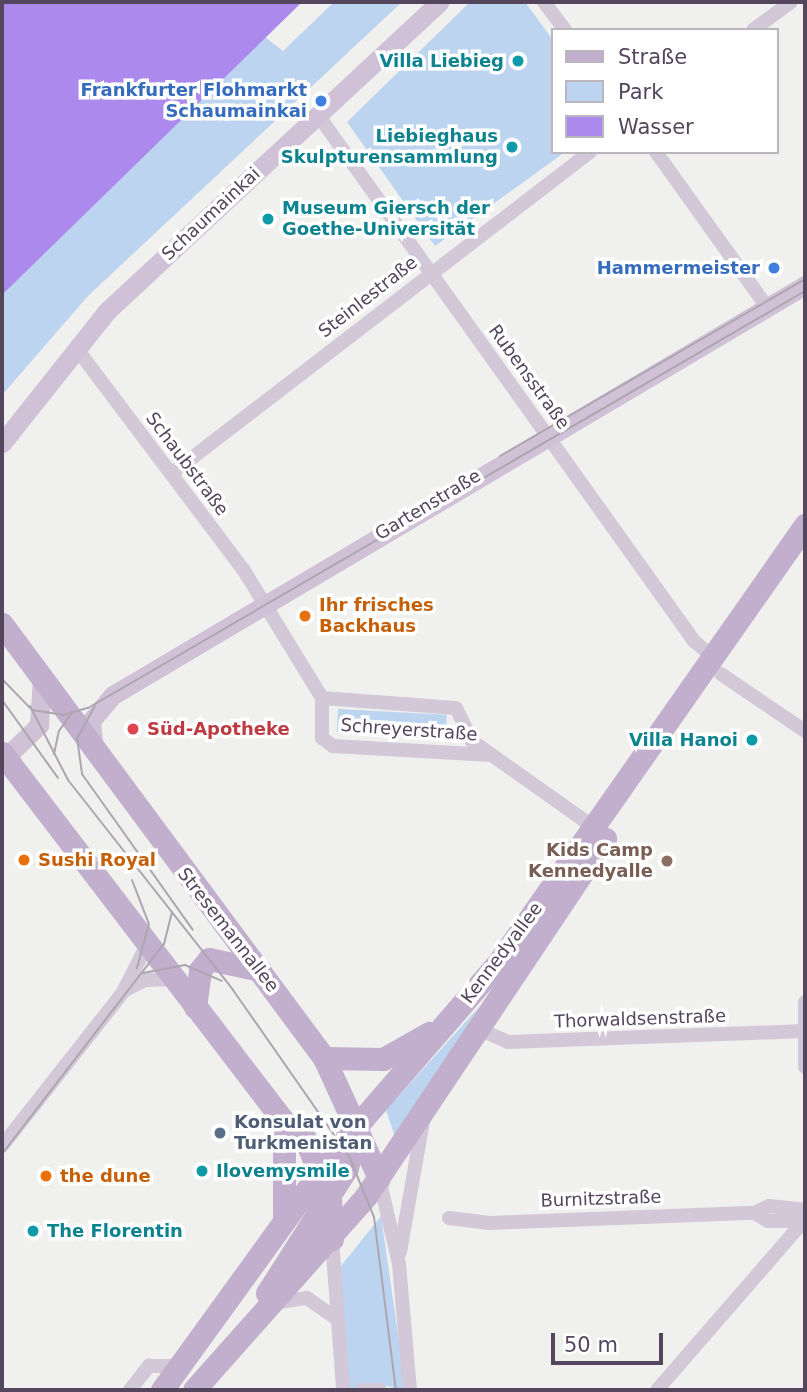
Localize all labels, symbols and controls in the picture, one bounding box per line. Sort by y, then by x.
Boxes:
legend [552,28,779,154]
text: Straße [618,45,687,69]
place label: Villa Liebieg [379,50,504,72]
marker: Villa Liebieg [510,53,526,69]
place label: Frankfurter Flohmarkt Schaumainkai [81,80,307,122]
text: Park [618,80,663,104]
marker: Frankfurter Flohmarkt Schaumainkai [313,93,329,109]
text: Wasser [618,115,694,139]
place label: Liebieghaus Skulpturensammlung [281,126,498,168]
marker: Liebieghaus Skulpturensammlung [504,139,520,155]
street label: Schaumainkai [157,163,265,265]
place label: Museum Giersch der Goethe-Universität [282,198,490,241]
marker: Museum Giersch der Goethe-Universität [260,211,276,227]
street label: Steinlestraße [314,252,422,342]
place label: Hammermeister [597,257,760,279]
marker: Hammermeister [766,260,782,276]
street label: Rubensstraße [484,321,574,433]
street label: Schaubstraße [141,408,233,520]
street label: Gartenstraße [371,465,485,545]
place label: Ihr frisches Backhaus [319,595,434,638]
marker: Ihr frisches Backhaus [297,608,313,624]
street label: Schreyerstraße [340,714,478,746]
place label: Süd-Apotheke [147,718,290,740]
marker: Süd-Apotheke [125,721,141,737]
place label: Villa Hanoi [629,729,738,751]
marker: Villa Hanoi [744,732,760,748]
place label: Kids Camp Kennedyalle [528,840,653,882]
place label: Sushi Royal [38,849,156,871]
marker: Sushi Royal [16,852,32,868]
marker: Kids Camp Kennedyalle [659,853,675,869]
street label: Stresemannallee [173,864,283,996]
street label: Kennedyallee [457,898,547,1008]
street label: Thorwaldsenstraße [554,1005,726,1033]
place label: Konsulat von Turkmenistan [234,1112,372,1154]
marker: Konsulat von Turkmenistan [212,1125,228,1141]
place label: Ilovemysmile [216,1160,350,1182]
marker: Ilovemysmile [194,1163,210,1179]
place label: the dune [60,1165,151,1187]
marker: the dune [38,1168,54,1184]
street label: Burnitzstraße [540,1186,662,1212]
place label: The Florentin [47,1220,183,1242]
marker: The Florentin [25,1223,41,1239]
scale bar [555,1318,667,1362]
text: 50 m [564,1333,618,1357]

